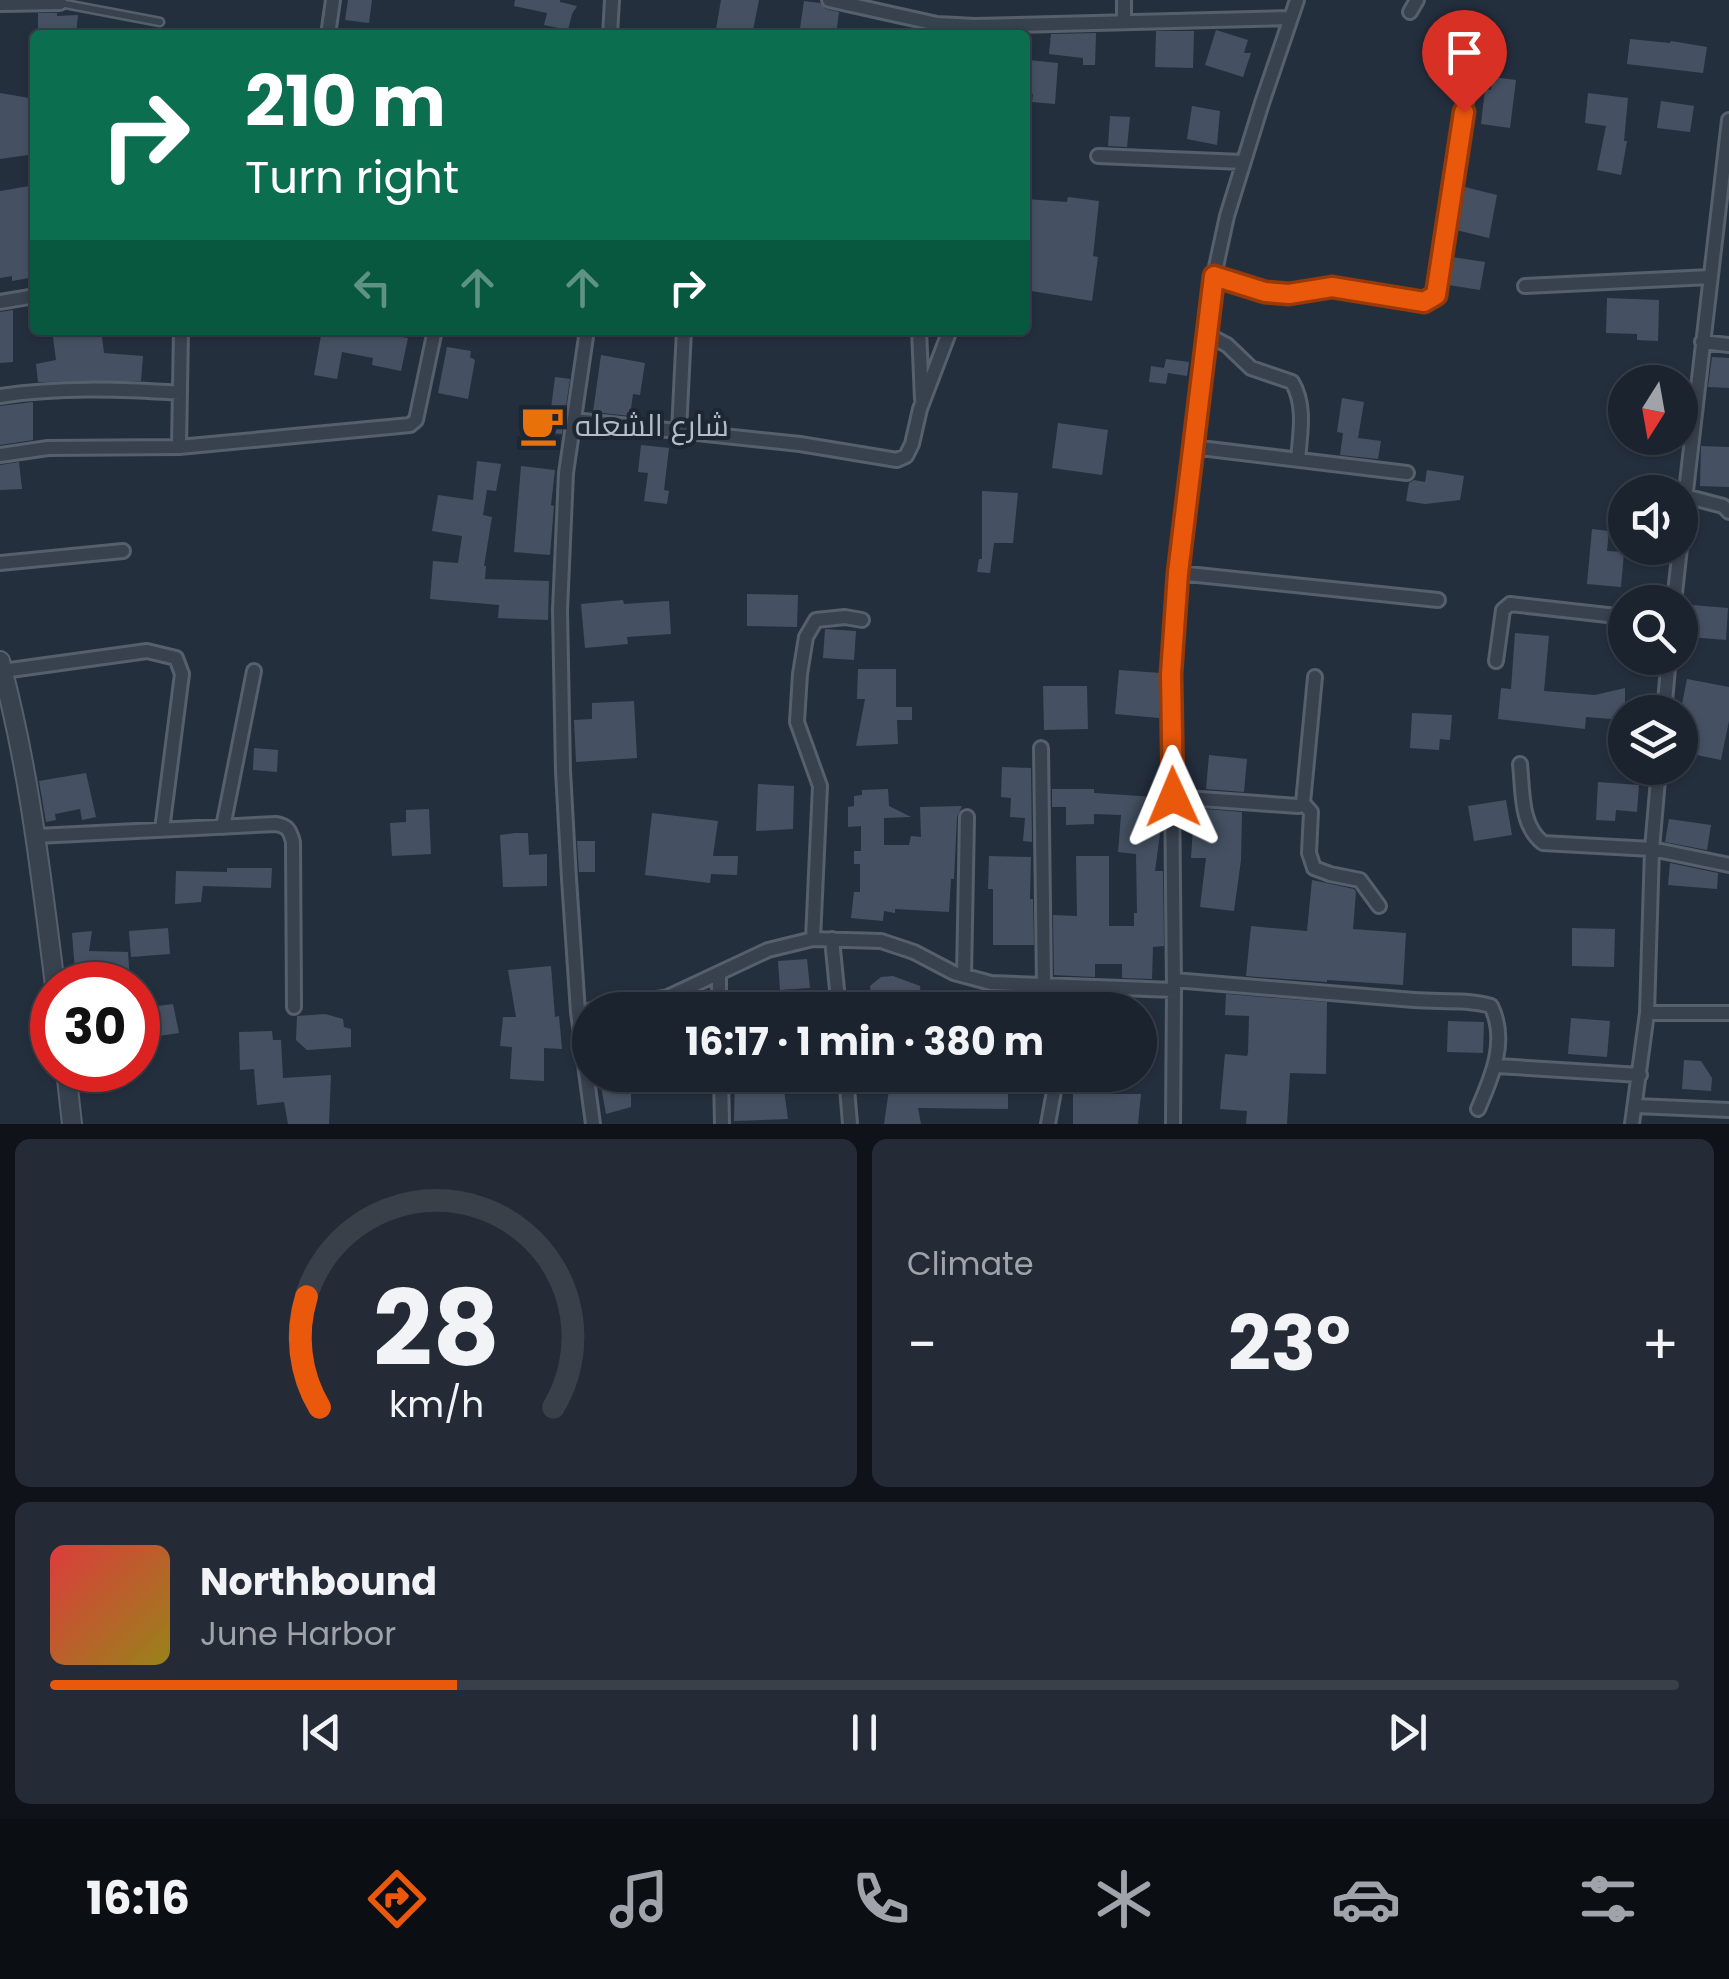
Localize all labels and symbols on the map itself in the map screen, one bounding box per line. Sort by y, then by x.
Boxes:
pin [1422,10,1507,113]
north arrow [1608,365,1698,455]
cafe icon: شارع الشعله [518,401,566,449]
place label: شارع الشعله [575,404,729,447]
position arrow [1121,745,1225,849]
speed limit sign: 30 [30,962,160,1092]

